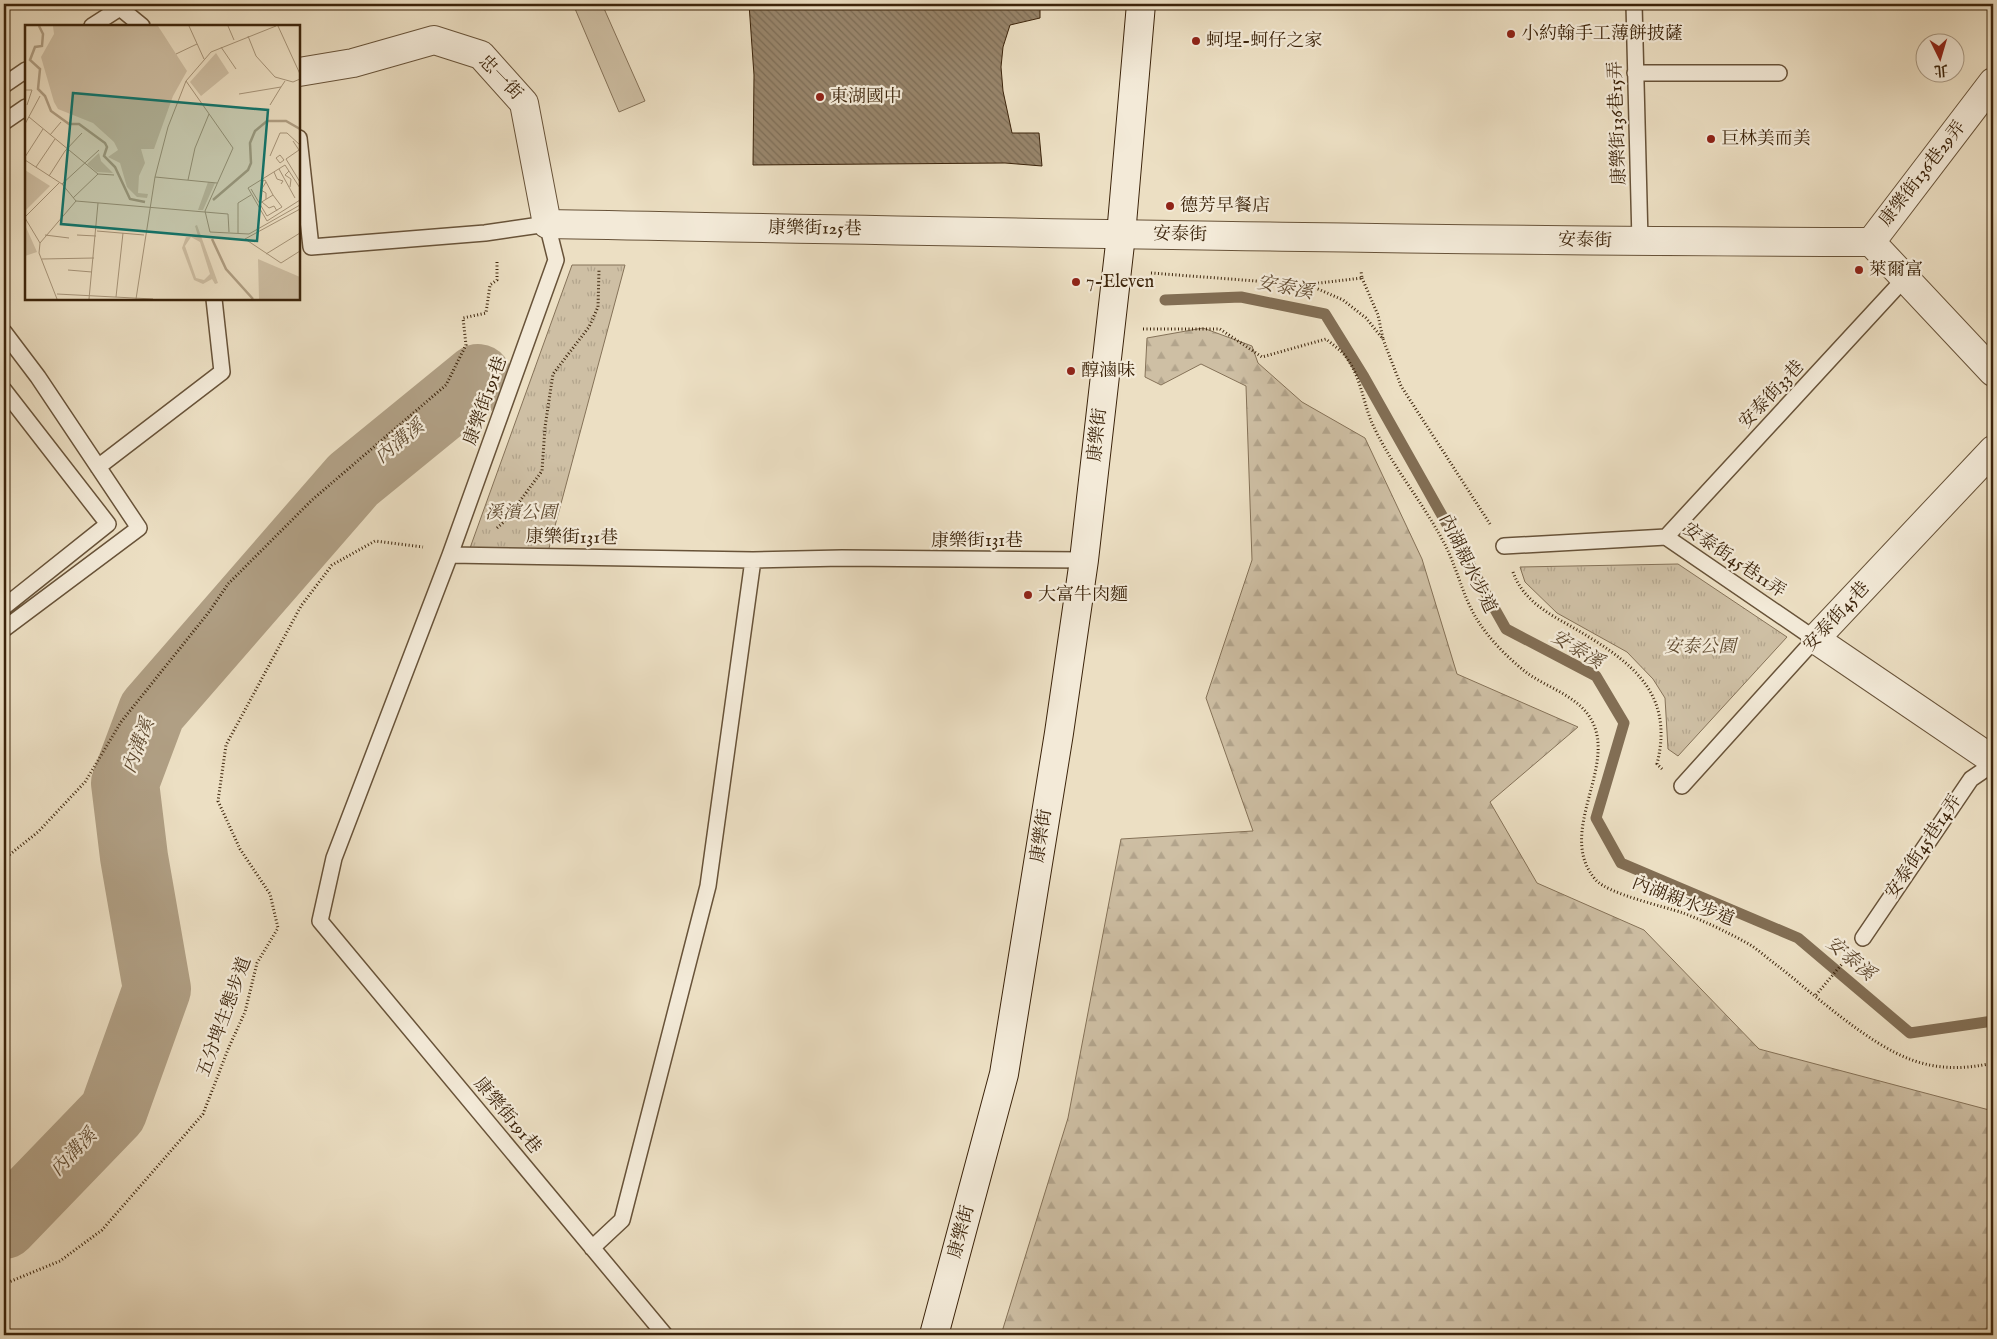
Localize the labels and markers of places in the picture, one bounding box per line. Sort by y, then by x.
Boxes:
place label: 小約翰手工薄餅披薩 [1521,23,1683,46]
marker: 小約翰手工薄餅披薩 [1505,28,1517,40]
place label: 蚵埕-蚵仔之家 [1206,30,1322,53]
marker: 蚵埕-蚵仔之家 [1190,35,1202,47]
place label: 東湖國中 [830,86,902,109]
marker: 東湖國中 [814,91,826,103]
place label: 巨林美而美 [1721,128,1811,151]
marker: 巨林美而美 [1705,133,1717,145]
place label: 德芳早餐店 [1180,195,1270,218]
marker: 德芳早餐店 [1164,200,1176,212]
place label: 萊爾富 [1869,259,1923,282]
marker: 萊爾富 [1853,264,1865,276]
place label: 7-Eleven [1086,271,1155,294]
marker: 7-Eleven [1070,276,1082,288]
place label: 醇滷味 [1081,360,1135,383]
marker: 醇滷味 [1065,365,1077,377]
place label: 大富牛肉麵 [1038,584,1128,607]
marker: 大富牛肉麵 [1022,589,1034,601]

